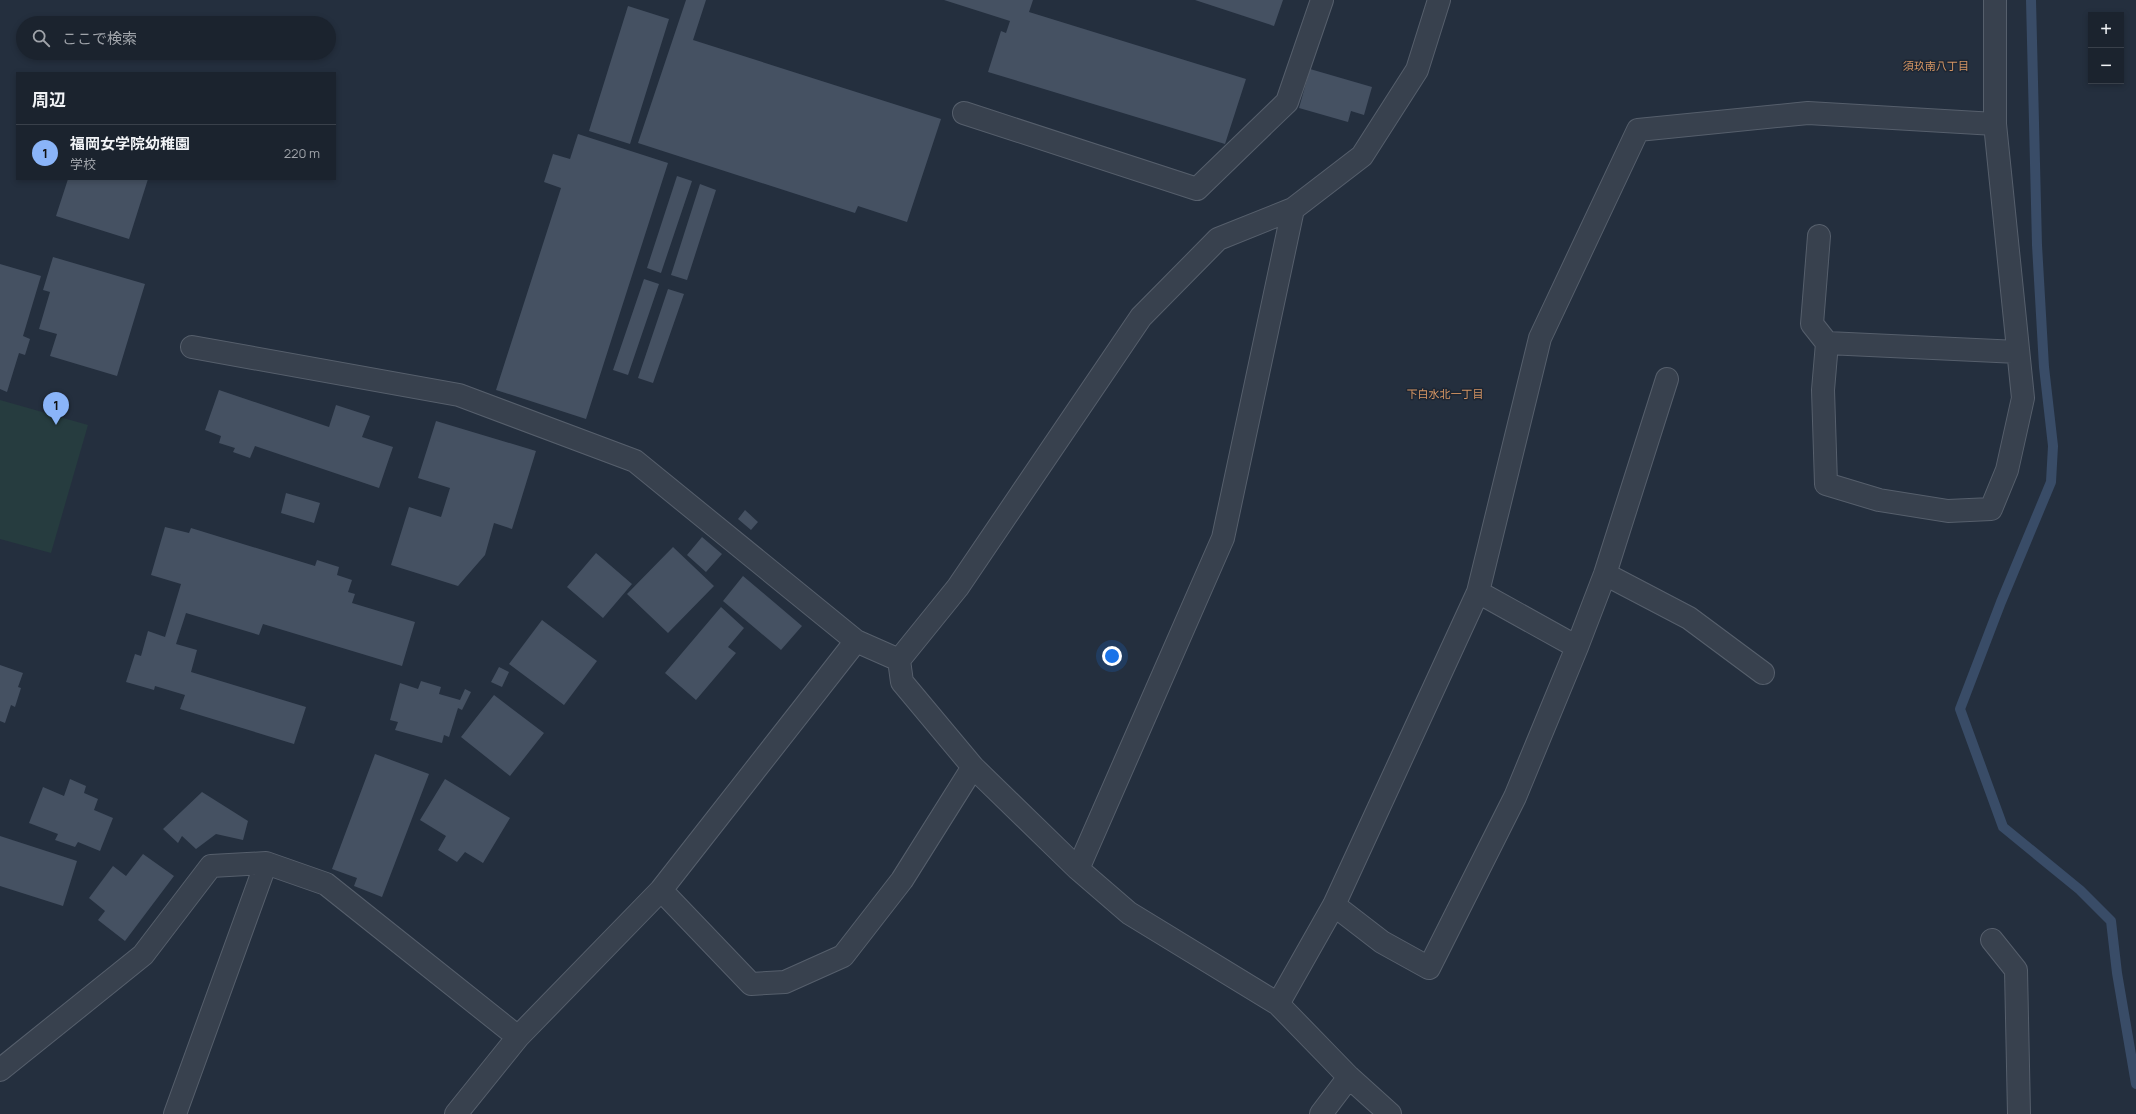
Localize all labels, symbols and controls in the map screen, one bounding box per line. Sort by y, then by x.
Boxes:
map controls [2088,12,2124,84]
button: + [2088,12,2124,48]
search box [16,16,336,60]
icon: search [30,27,52,49]
text: ここで検索 [62,28,137,49]
button: − [2088,48,2124,84]
district label: 須玖南八丁目 [1903,58,1969,73]
text: 周辺 [32,88,66,111]
text: 福岡女学院幼稚園 [70,133,190,154]
text: 1 [42,144,48,162]
text: 220 m [284,144,320,162]
text: 学校 [70,155,96,173]
district label: 下白水北一丁目 [1407,386,1484,401]
pin: 1 [43,392,69,425]
your location [1102,646,1122,666]

